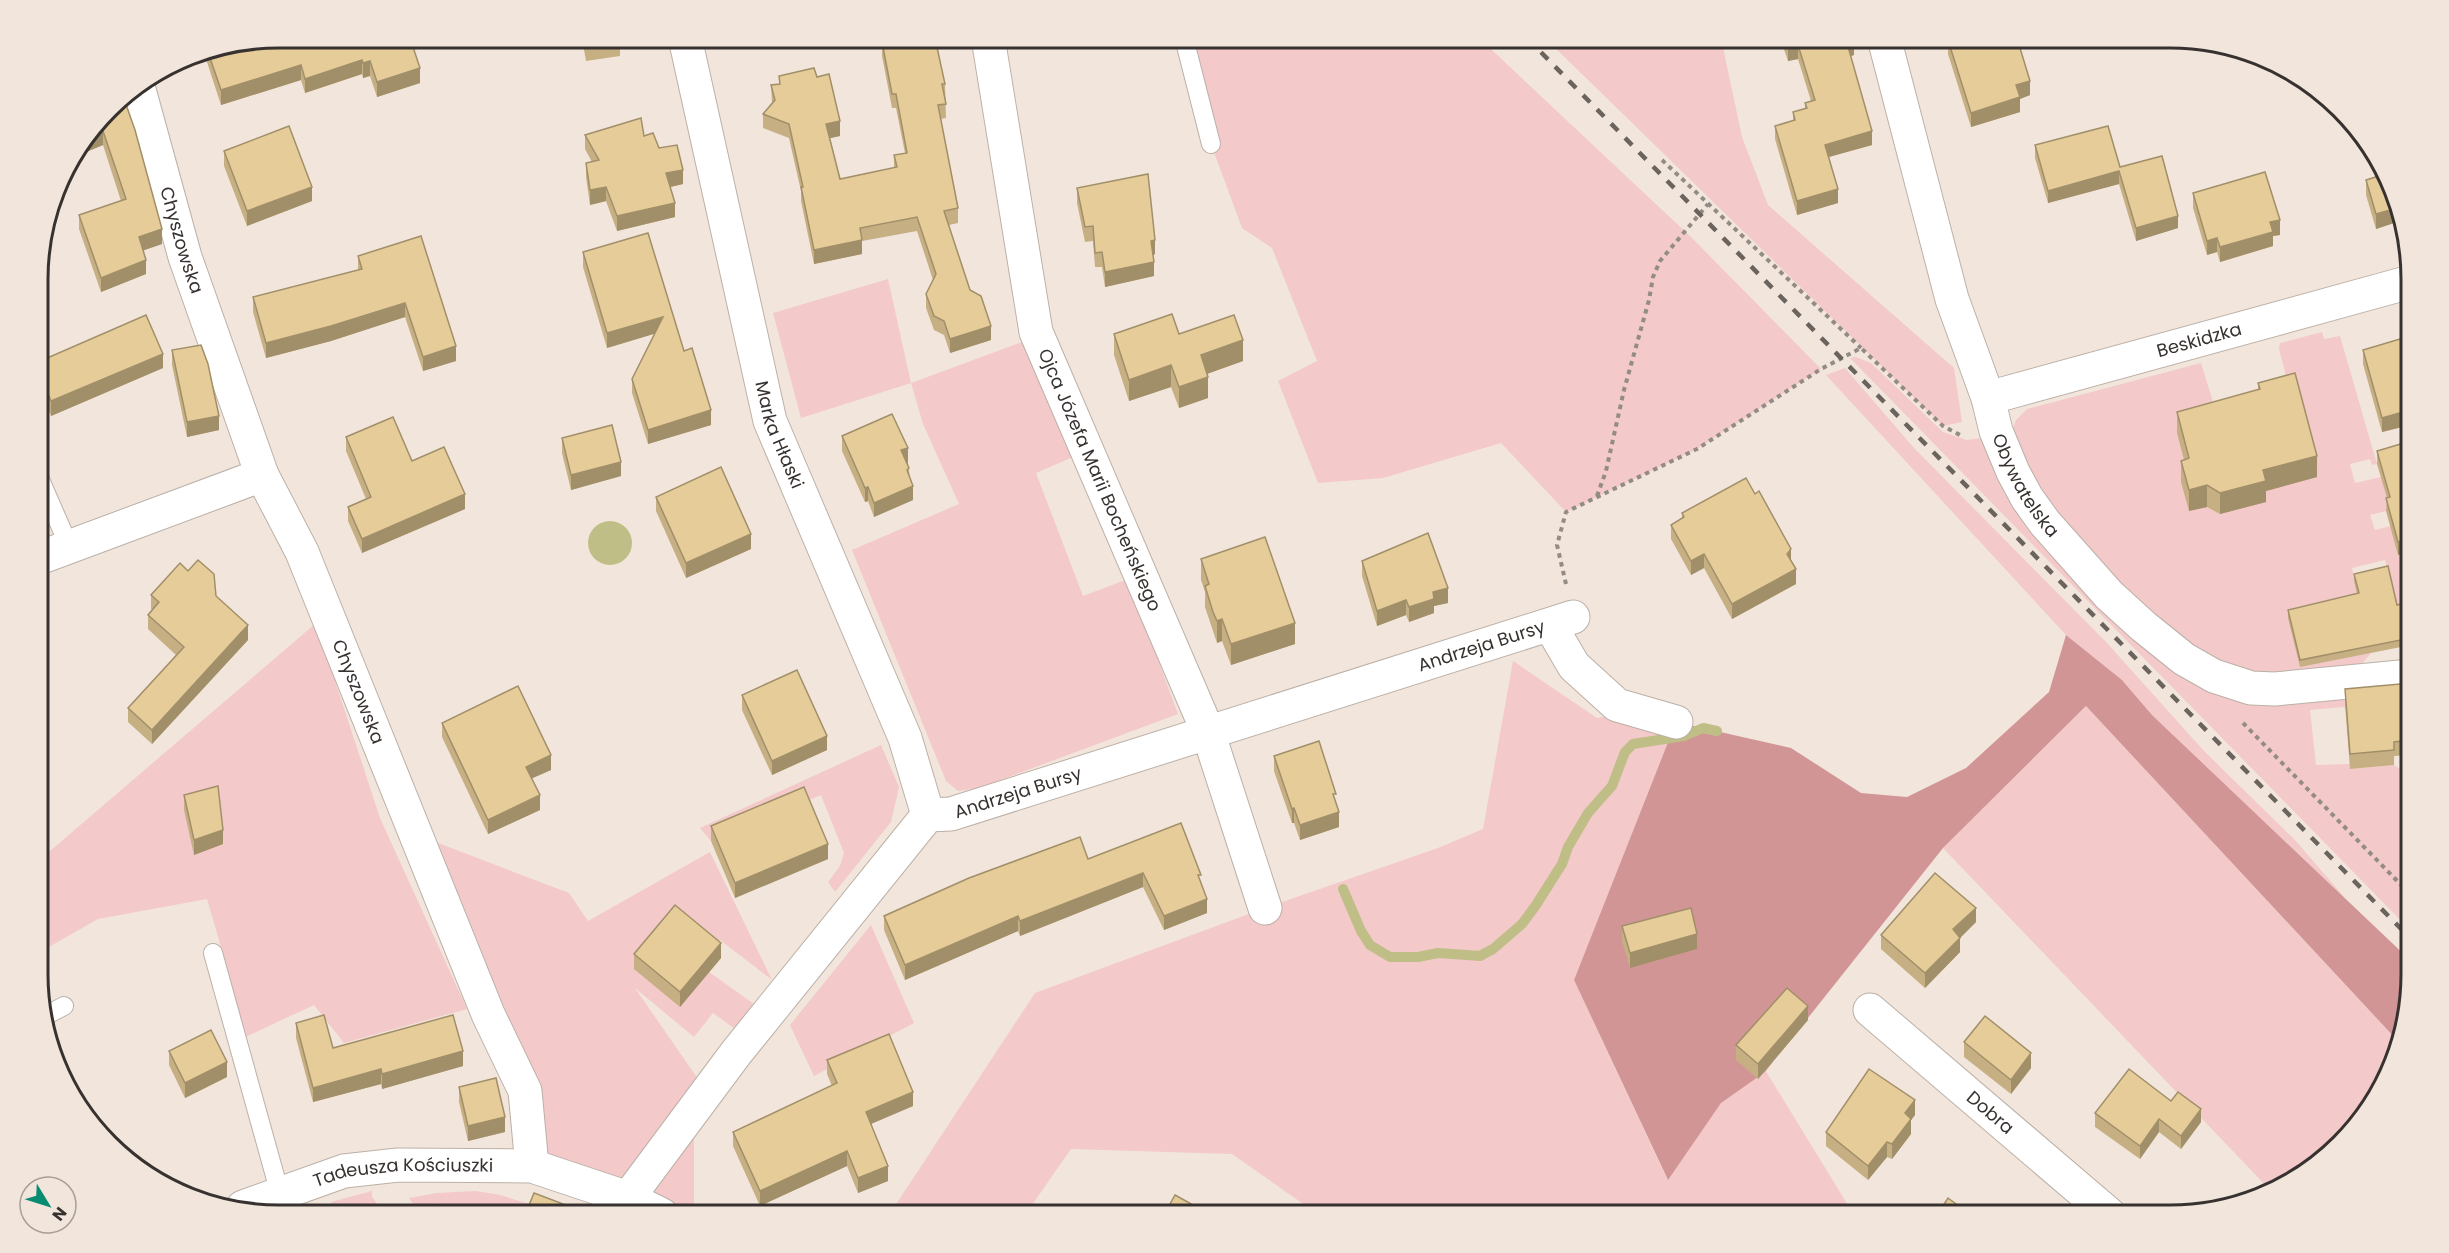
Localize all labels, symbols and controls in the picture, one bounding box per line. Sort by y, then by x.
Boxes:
street label: Chyszowska [154,184,210,297]
street label: Beskidzka [2154,316,2244,363]
street label: Ojca Józefa Marii Bocheńskiego [1033,345,1168,615]
street label: Marka Hłaski [749,378,810,492]
street label: Obywatelska [1986,430,2065,543]
street label: Andrzeja Bursy [1414,614,1548,677]
street label: Chyszowska [327,636,391,747]
street label: Andrzeja Bursy [951,760,1085,824]
street label: Dobra [1961,1085,2020,1140]
street label: Tadeusza Kościuszki [310,1152,493,1193]
north arrow [18,1175,78,1235]
text: N [47,1202,72,1226]

